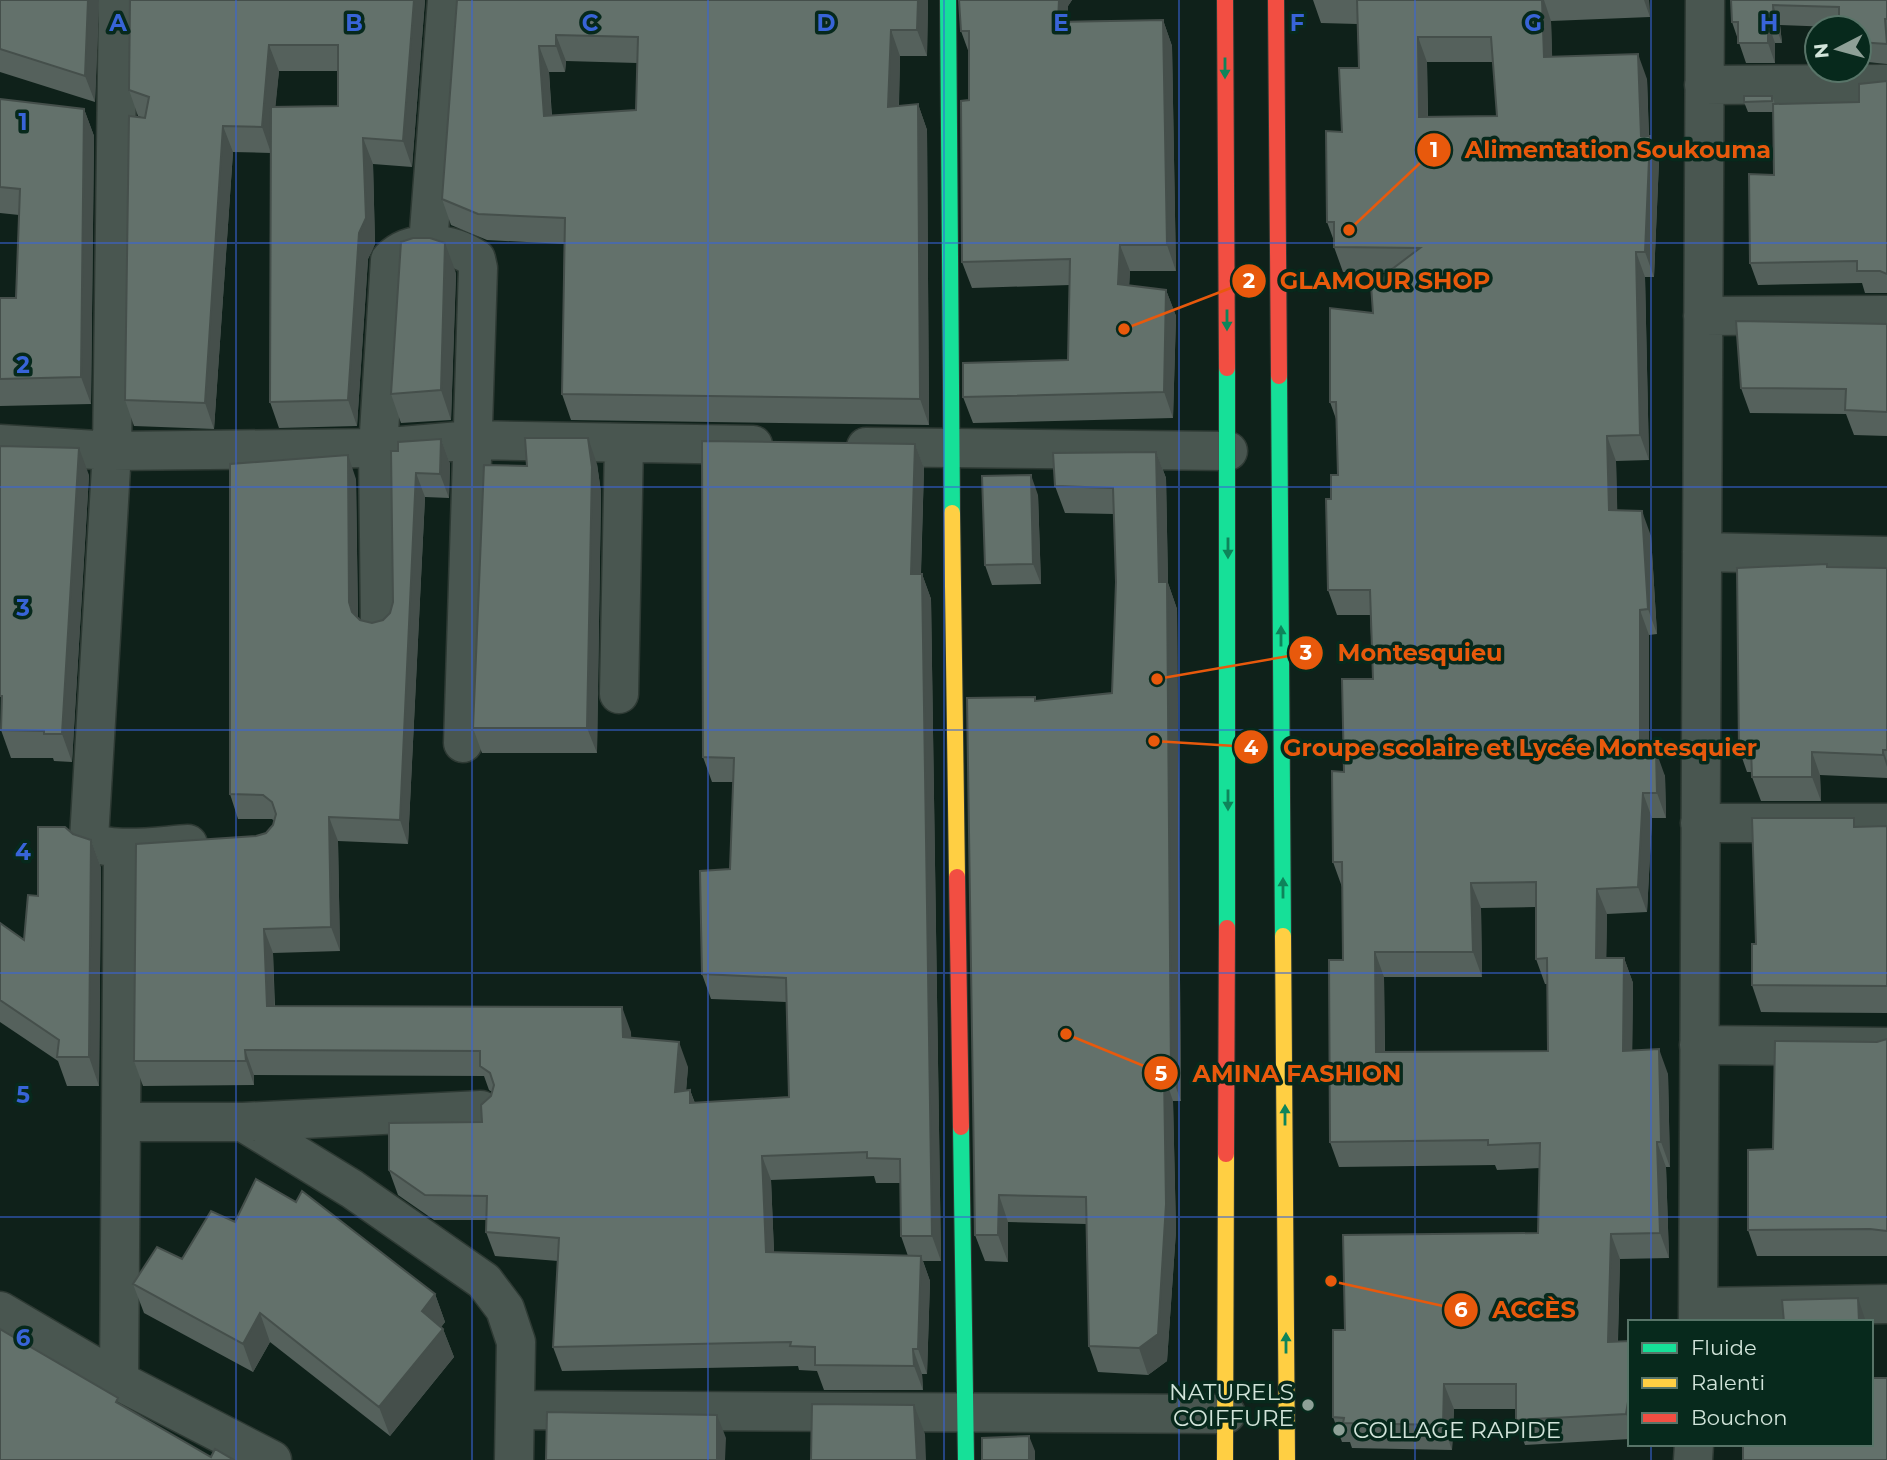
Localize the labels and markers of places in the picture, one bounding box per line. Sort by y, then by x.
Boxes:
callout: Alimentation Soukouma [1416,127,1786,172]
callout: GLAMOUR SHOP [1231,258,1505,303]
callout: Montesquieu [1288,630,1516,675]
callout: Groupe scolaire et Lycée Montesquier [1234,725,1771,770]
callout: AMINA FASHION [1144,1051,1416,1096]
callout: ACCÈS [1443,1287,1590,1332]
place label: NATURELS COIFFURE [1169,1378,1294,1432]
marker: NATURELS COIFFURE [1300,1397,1316,1413]
place label: COLLAGE RAPIDE [1353,1416,1561,1444]
marker: COLLAGE RAPIDE [1331,1422,1347,1438]

